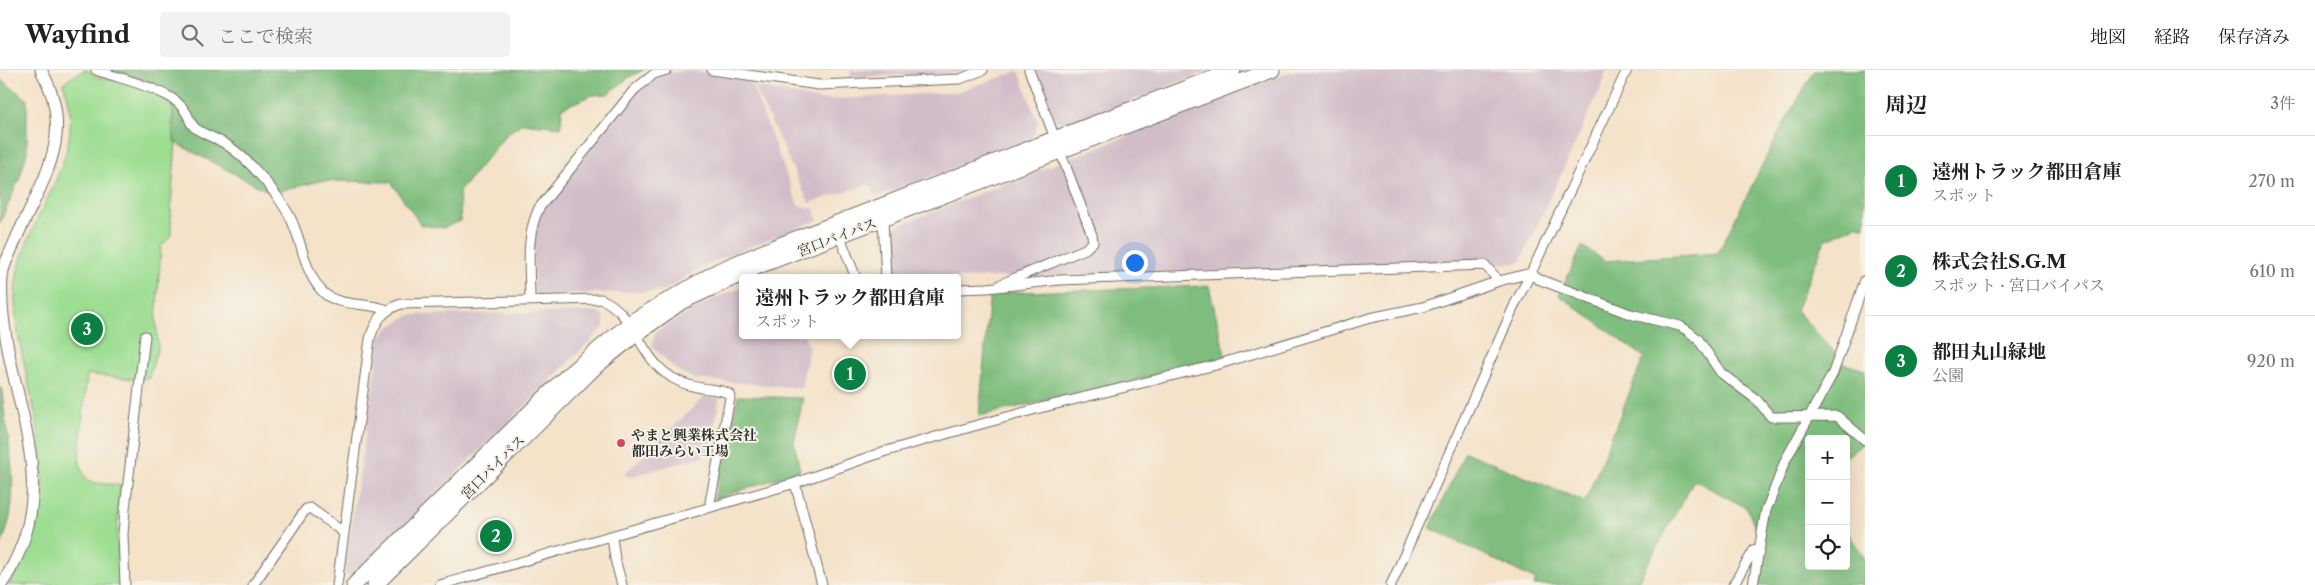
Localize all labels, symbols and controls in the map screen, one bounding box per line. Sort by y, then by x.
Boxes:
search box [160,12,510,57]
text: Wayfind [25,20,130,49]
icon: search [178,21,206,49]
text: ここで検索 [218,25,313,48]
text: 地図 [2090,26,2126,48]
text: 経路 [2154,26,2190,48]
text: 保存済み [2218,26,2290,48]
text: 周辺 [1885,92,1927,117]
text: 3件 [2270,93,2295,113]
text: 遠州トラック都田倉庫 [1932,160,2122,183]
text: 1 [1897,171,1905,191]
text: 270 m [2249,171,2295,191]
text: スポット [1932,185,1996,205]
street label: 宮口バイパス [795,214,879,260]
your location [1122,250,1148,276]
text: 株式会社S.G.M [1932,250,2066,273]
text: 2 [1896,261,1906,281]
text: 610 m [2250,261,2295,281]
popup [739,274,961,339]
text: スポット · 宮口バイパス [1932,275,2105,295]
text: 遠州トラック都田倉庫 [755,286,945,309]
pin: 3 [71,310,103,348]
text: スポット [755,311,819,331]
text: 都田丸山緑地 [1932,340,2046,363]
text: 3 [1896,351,1906,371]
text: 920 m [2247,351,2295,371]
pin: 1 [834,355,866,393]
text: 公園 [1932,365,1964,385]
place label: やまと興業株式会社 都田みらい工場 [631,426,757,460]
street label: 宮口バイパス [457,431,529,503]
map controls [1805,435,1850,570]
button: + [1805,435,1850,480]
marker: やまと興業株式会社 都田みらい工場 [615,437,627,449]
button: − [1805,480,1850,525]
pin: 2 [480,517,512,555]
button: locate [1805,525,1850,570]

